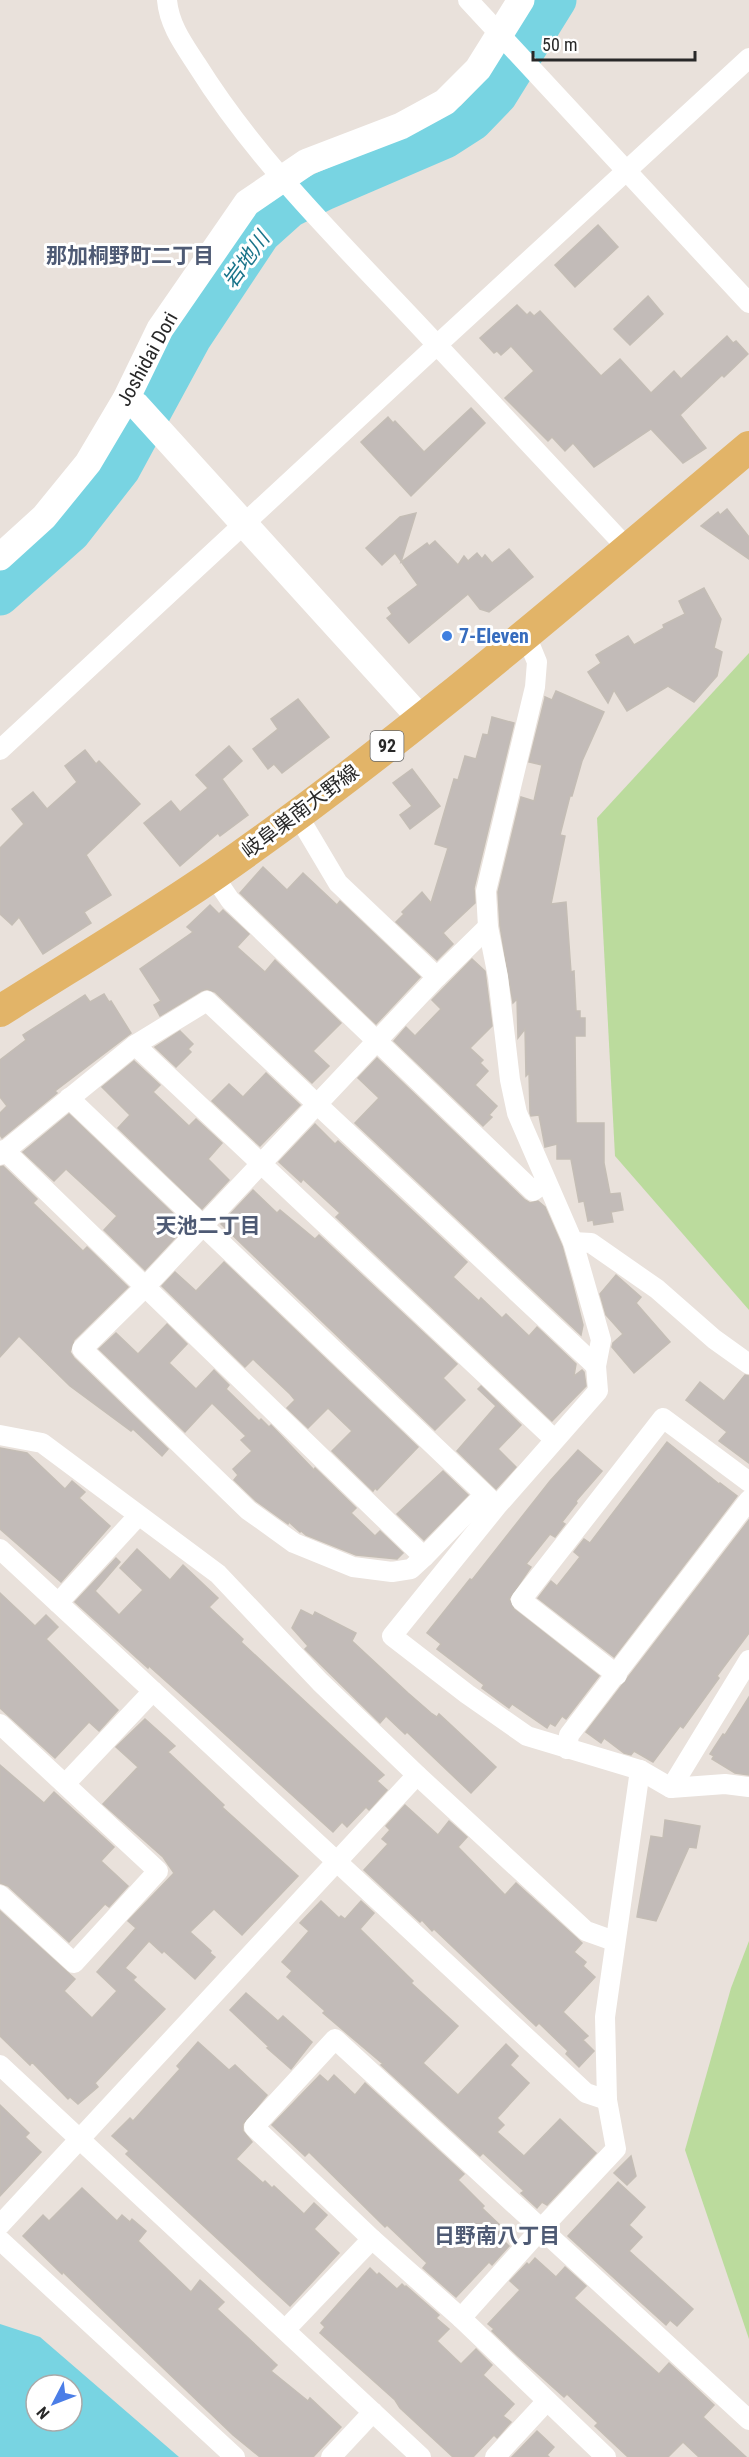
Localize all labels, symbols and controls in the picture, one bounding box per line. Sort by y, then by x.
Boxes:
scale bar [533,24,695,62]
text: 50 m [542,34,577,55]
water label: 岩地川 [218,226,275,293]
district label: 那加桐野町二丁目 [46,244,214,268]
street label: Joshidai Dori [111,308,183,410]
place label: 7-Eleven [459,624,529,648]
marker: 7-Eleven [440,629,454,643]
road number: 92 [370,731,404,761]
street label: 岐阜巣南大野線 [237,759,363,863]
district label: 天池二丁目 [156,1214,261,1238]
district label: 日野南八丁目 [434,2224,560,2248]
north arrow [24,2373,84,2433]
text: N [33,2403,54,2423]

